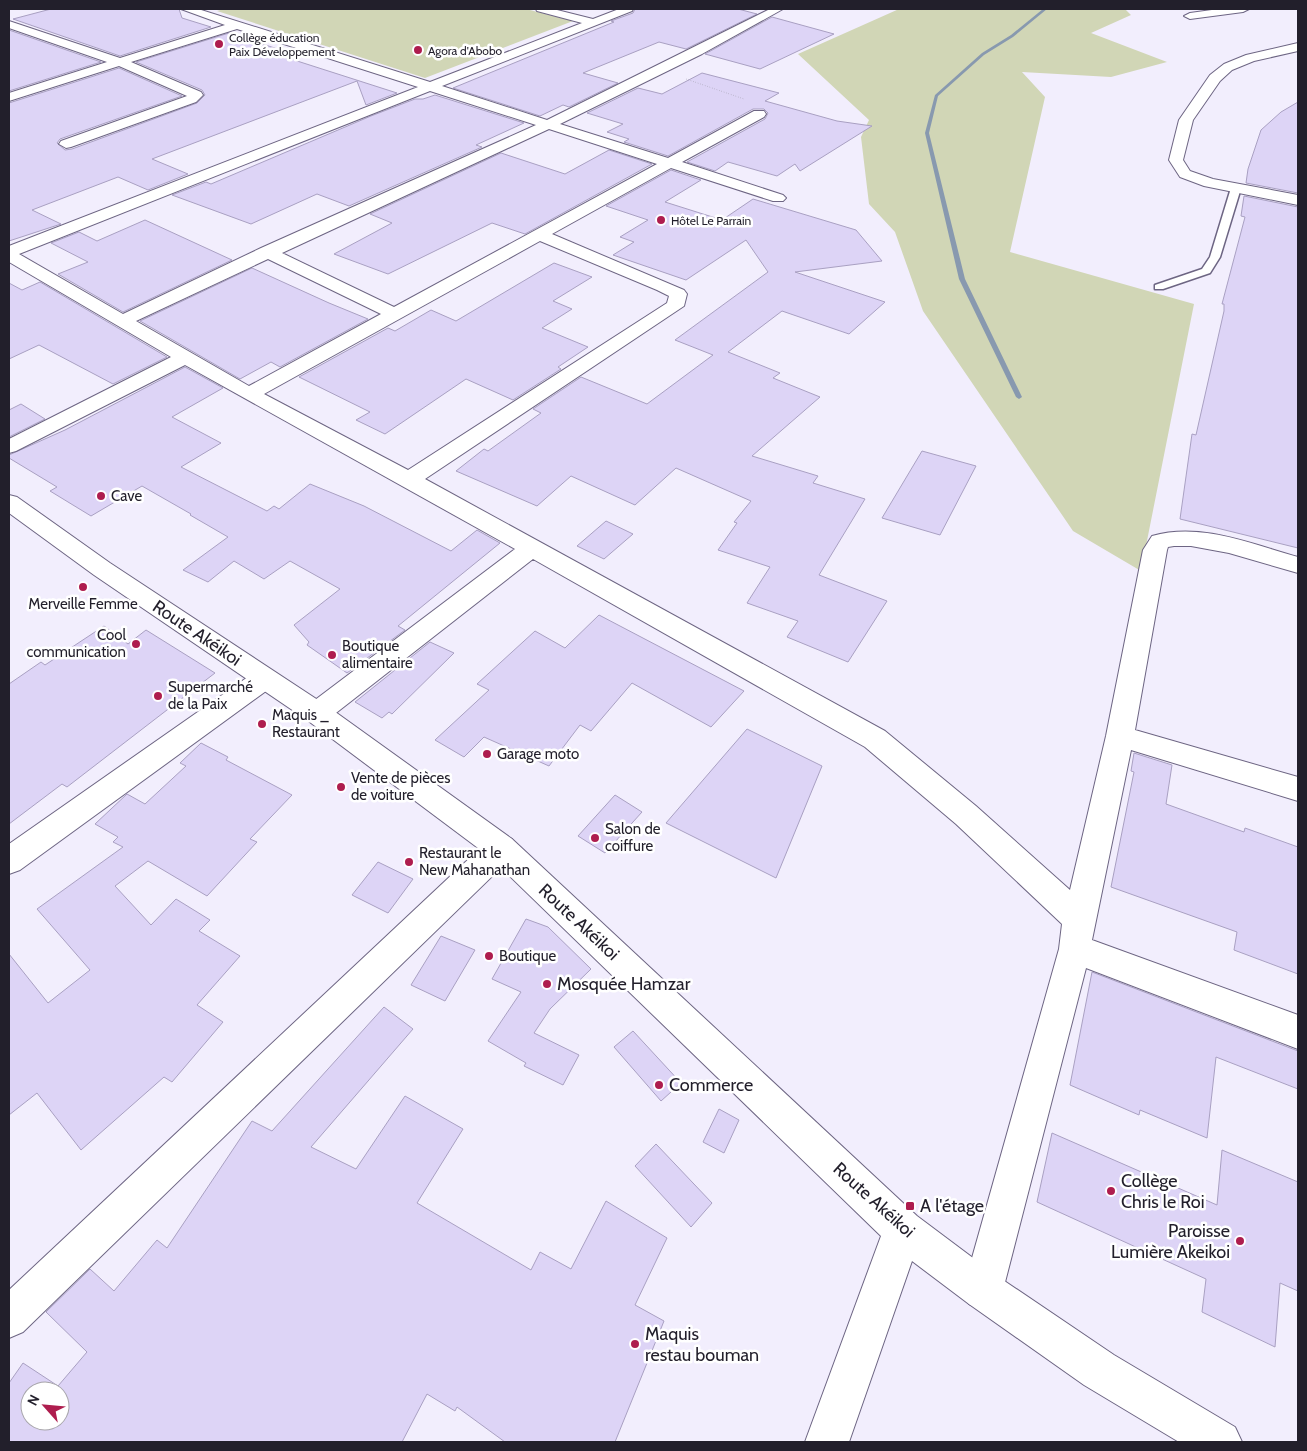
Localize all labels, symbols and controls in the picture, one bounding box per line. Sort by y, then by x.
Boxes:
place label: Collège éducation Paix Développement [229,30,335,59]
marker: Collège éducation Paix Développement [213,38,225,50]
place label: Agora d'Abobo [428,43,503,58]
marker: Agora d'Abobo [412,44,424,56]
place label: Hôtel Le Parrain [671,213,751,228]
marker: Hôtel Le Parrain [655,214,667,226]
place label: Cave [111,487,142,505]
marker: Cave [95,490,107,502]
marker: Merveille Femme [77,581,89,593]
place label: Merveille Femme [28,595,138,613]
street label: Route Akéikoi [148,595,246,671]
place label: Cool communication [27,626,126,661]
place label: Boutique alimentaire [342,637,413,672]
marker: Cool communication [130,638,142,650]
marker: Boutique alimentaire [326,649,338,661]
place label: Supermarché de la Paix [168,678,253,713]
marker: Supermarché de la Paix [152,690,164,702]
place label: Maquis _ Restaurant [272,706,340,741]
marker: Maquis _ Restaurant [256,718,268,730]
place label: Garage moto [497,745,579,763]
marker: Garage moto [481,748,493,760]
place label: Vente de pièces de voiture [351,769,450,804]
marker: Vente de pièces de voiture [335,781,347,793]
place label: Salon de coiffure [605,820,661,855]
marker: Salon de coiffure [589,832,601,844]
place label: Restaurant le New Mahanathan [419,844,530,879]
marker: Restaurant le New Mahanathan [403,856,415,868]
street label: Route Akéikoi [534,879,624,965]
place label: Boutique [499,947,557,965]
marker: Boutique [483,950,495,962]
place label: Mosquée Hamzar [557,973,691,995]
marker: Mosquée Hamzar [541,978,553,990]
place label: Commerce [669,1074,753,1096]
marker: Commerce [653,1079,665,1091]
street label: Route Akéikoi [829,1158,919,1242]
place label: Collège Chris le Roi [1121,1170,1205,1213]
marker: Collège Chris le Roi [1105,1185,1117,1197]
place label: A l'étage [920,1195,984,1217]
marker: A l'étage [904,1200,916,1212]
place label: Paroisse Lumière Akeikoi [1111,1220,1230,1263]
marker: Paroisse Lumière Akeikoi [1234,1235,1246,1247]
place label: Maquis restau bouman [645,1323,759,1366]
marker: Maquis restau bouman [629,1338,641,1350]
north arrow [20,1381,70,1431]
text: N [23,1392,44,1409]

